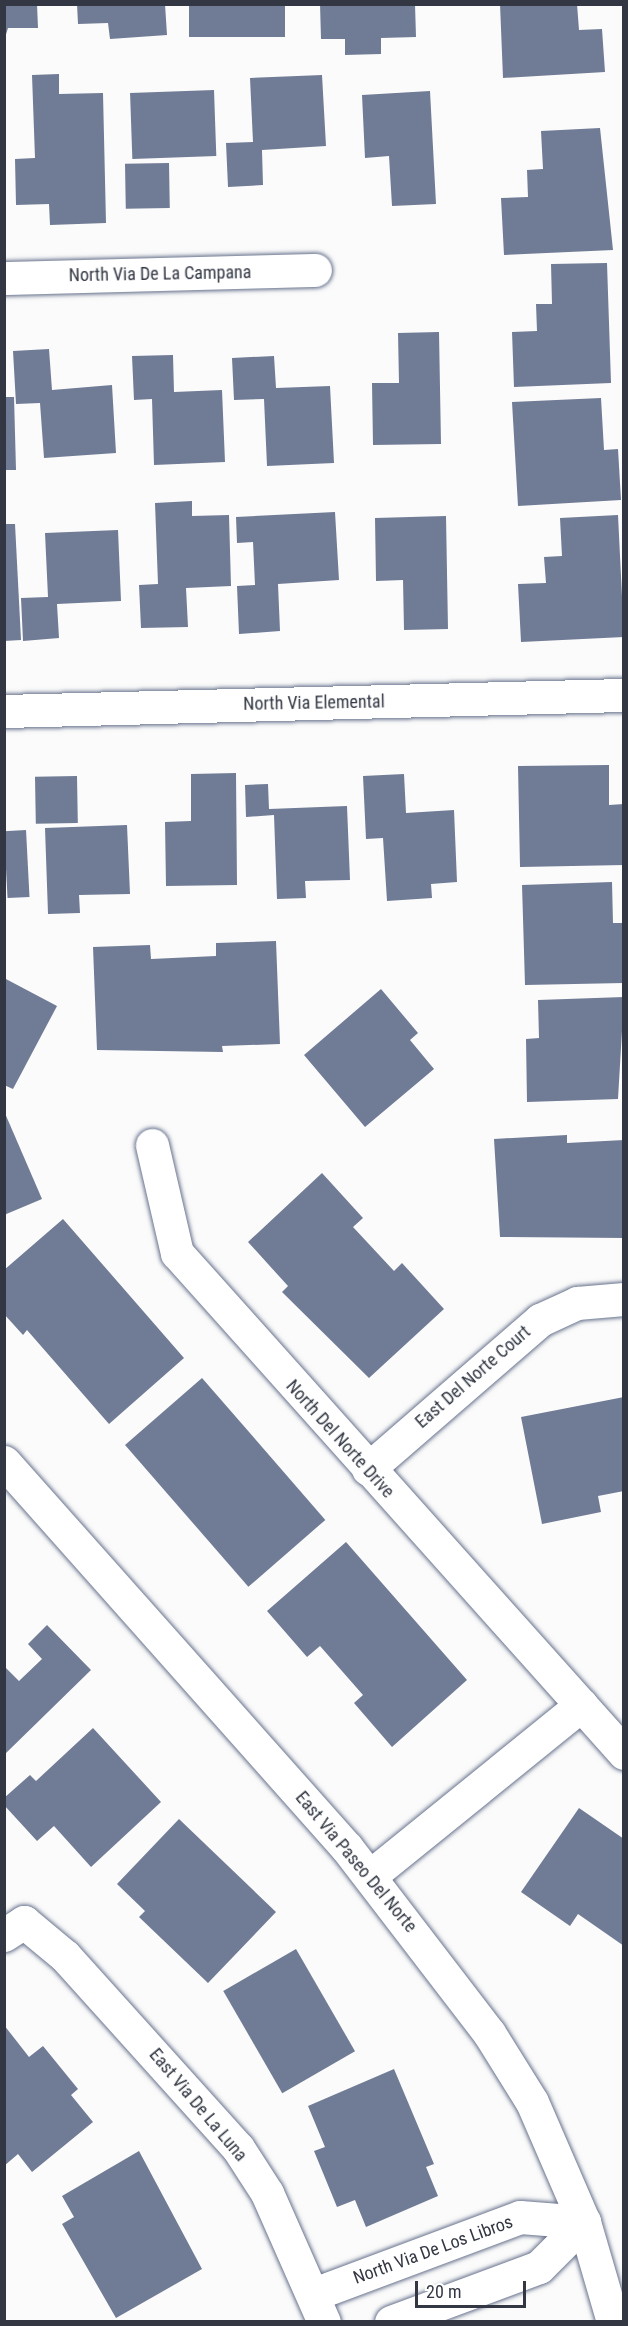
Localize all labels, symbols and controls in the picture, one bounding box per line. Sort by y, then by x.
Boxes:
street label: North Via De La Campana [69,262,251,286]
street label: North Via Elemental [243,691,385,715]
street label: East Del Norte Court [411,1321,535,1433]
street label: North Del Norte Drive [281,1376,399,1502]
street label: East Via Paseo Del Norte [291,1787,421,1937]
street label: East Via De La Luna [145,2044,251,2166]
street label: North Via De Los Libros [350,2211,516,2289]
scale bar [418,2269,529,2307]
text: 20 m [426,2281,461,2302]

